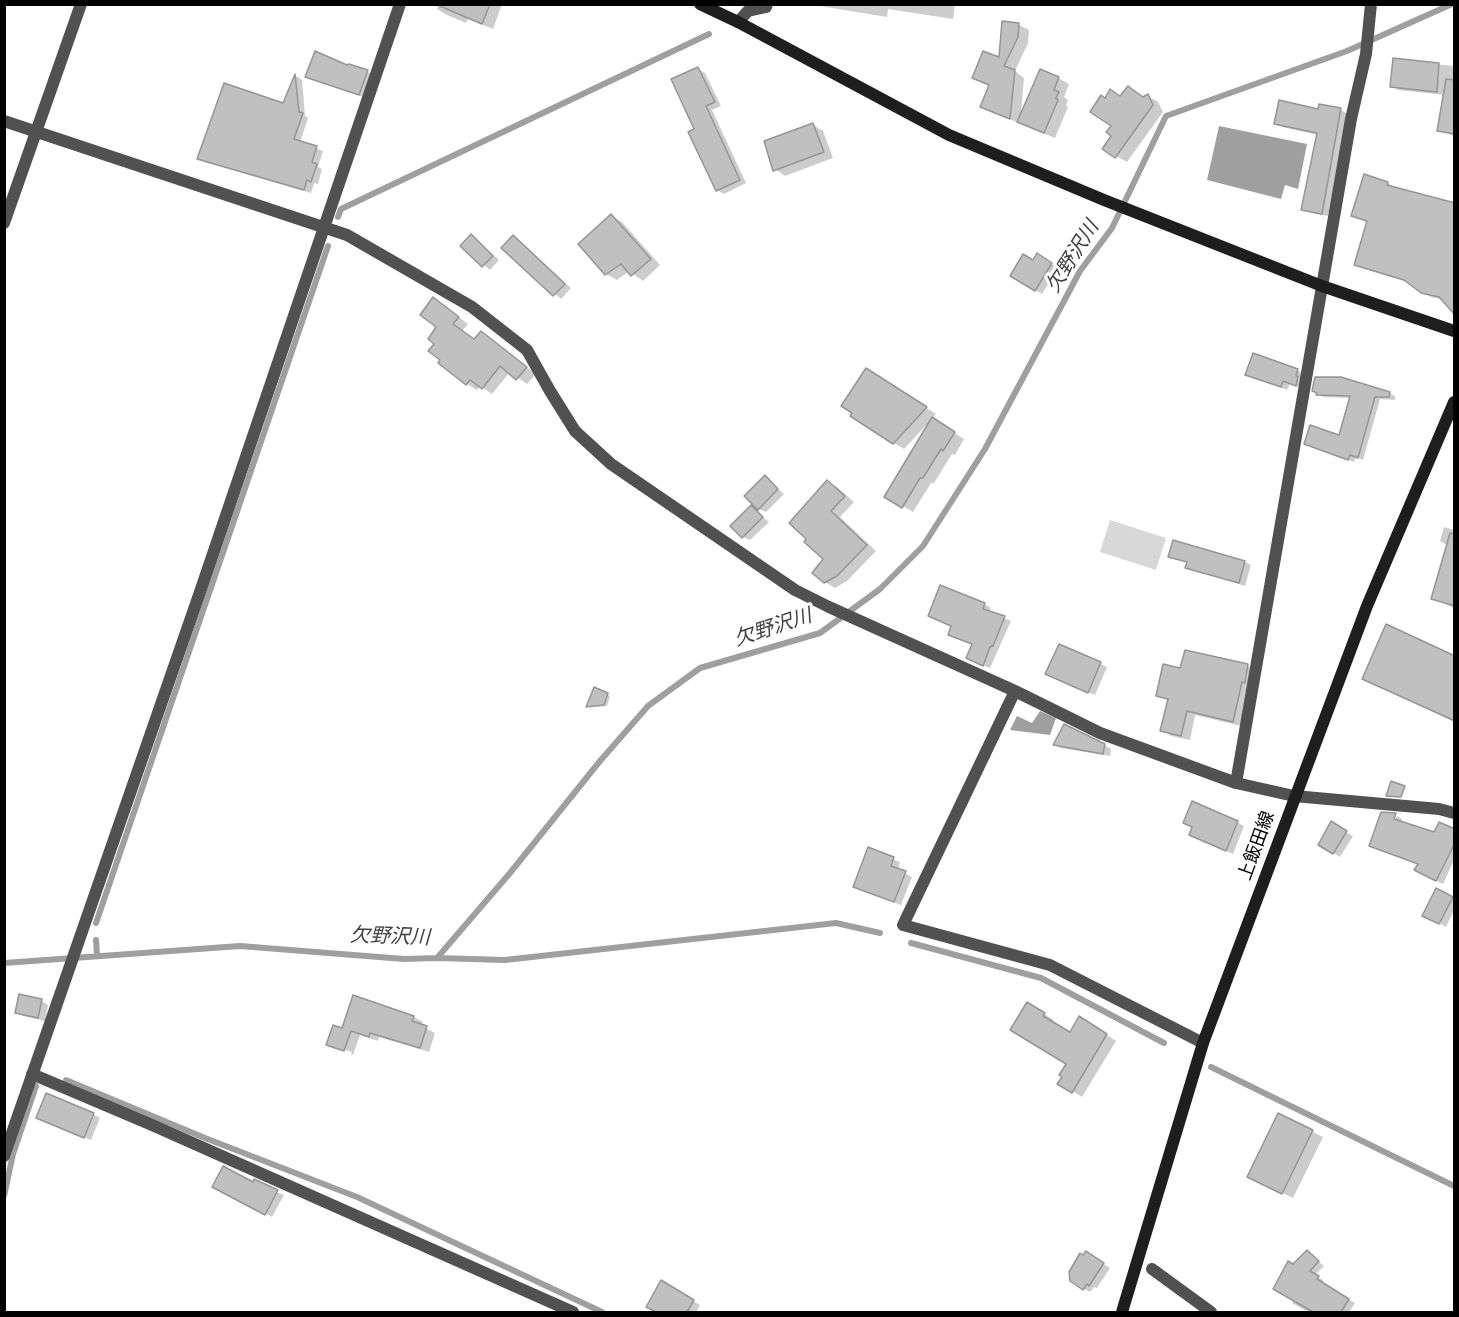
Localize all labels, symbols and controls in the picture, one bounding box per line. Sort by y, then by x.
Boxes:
water label: 欠野沢川 [1042,217,1104,297]
water label: 欠野沢川 [731,604,815,652]
street label: 上飯田線 [1235,808,1279,884]
water label: 欠野沢川 [350,924,430,950]

